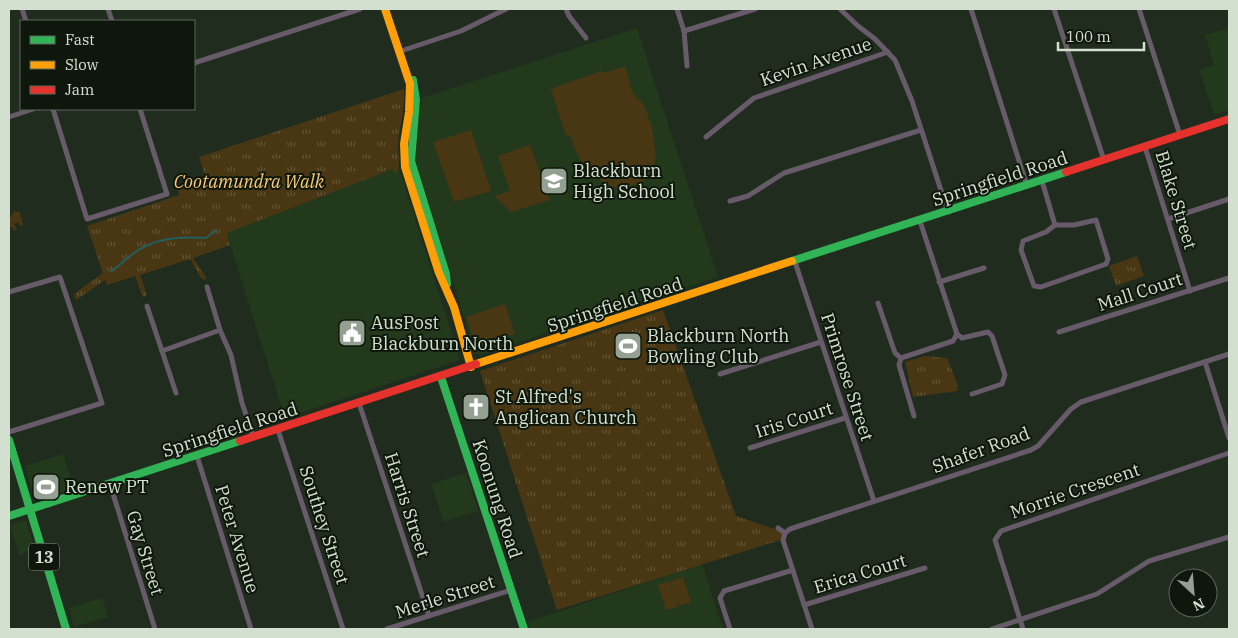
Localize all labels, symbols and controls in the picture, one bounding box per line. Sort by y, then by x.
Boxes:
legend [20,20,195,110]
scale bar [1058,20,1144,52]
text: 100 m [1066,27,1111,46]
text: Fast [65,30,95,49]
street label: Kevin Avenue [757,32,874,91]
text: Slow [65,55,99,74]
text: Jam [65,80,94,99]
street label: Springfield Road [929,146,1070,211]
street label: Blake Street [1151,148,1202,252]
place label: Blackburn High School [573,159,675,203]
school or university icon: Blackburn High School [539,166,569,196]
park label: Cootamundra Walk [174,170,325,193]
street label: Mall Court [1095,267,1185,316]
street label: Springfield Road [544,272,685,337]
street label: Primrose Street [816,310,879,444]
place label: AusPost Blackburn North [371,311,513,355]
public building icon: AusPost Blackburn North [337,318,367,348]
place label: Blackburn North Bowling Club [647,324,789,368]
sports icon: Blackburn North Bowling Club [613,331,643,361]
place label: St Alfred's Anglican Church [495,385,637,429]
church icon: St Alfred's Anglican Church [461,392,491,422]
street label: Iris Court [752,396,836,443]
street label: Springfield Road [159,397,300,462]
street label: Shafer Road [929,421,1033,478]
street label: Koonung Road [467,436,528,561]
street label: Harris Street [380,449,435,560]
street label: Morrie Crescent [1007,458,1143,523]
street label: Southey Street [294,463,354,587]
sports icon: Renew PT [31,472,61,502]
place label: Renew PT [65,475,149,498]
street label: Peter Avenue [210,482,265,596]
street label: Gay Street [122,508,169,598]
road number: 13 [29,544,59,570]
street label: Erica Court [811,549,909,599]
north arrow [1168,568,1218,618]
street label: Merle Street [392,570,497,623]
text: N [1190,594,1208,615]

